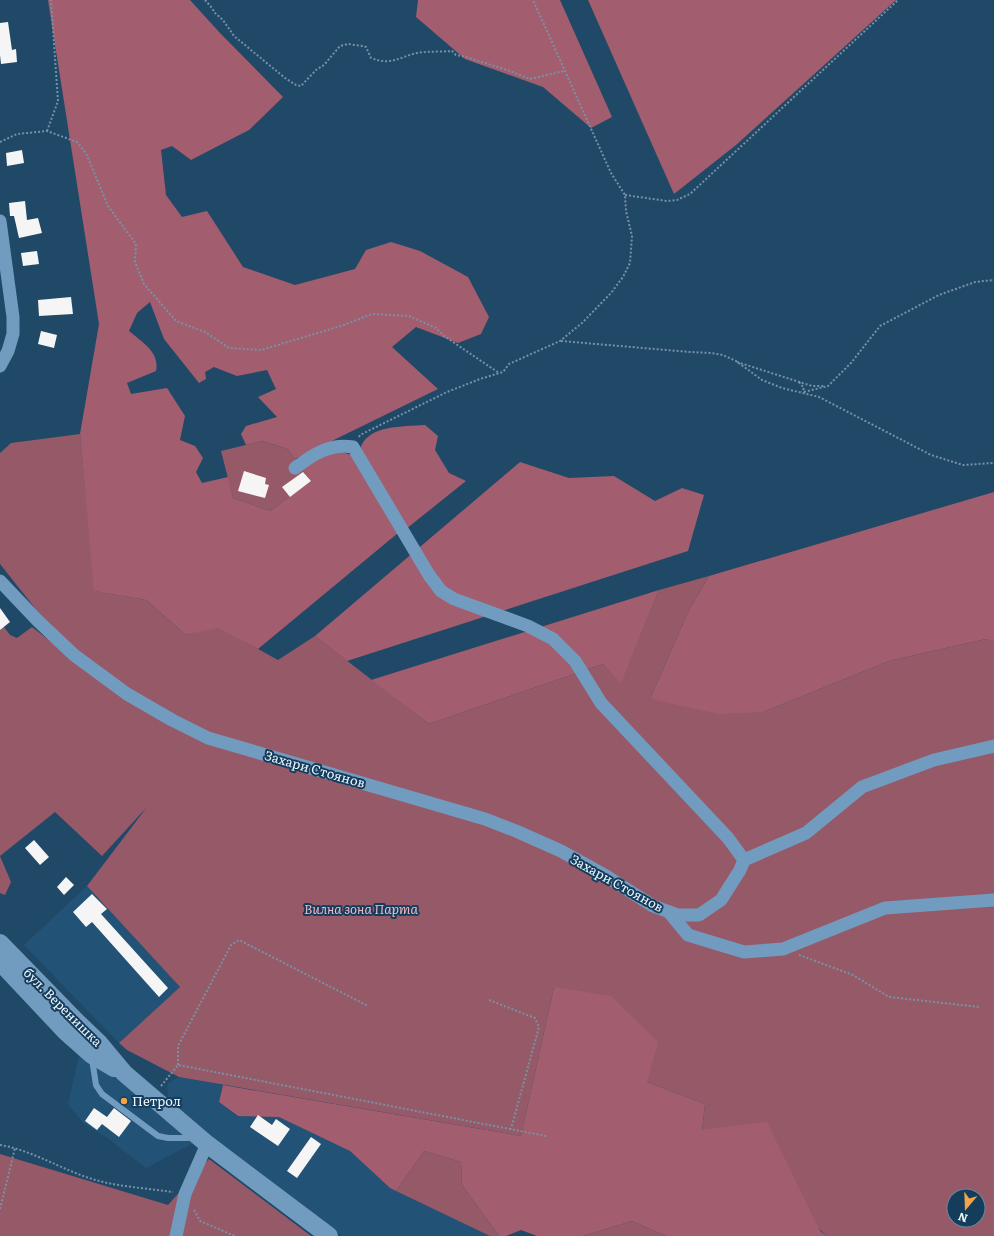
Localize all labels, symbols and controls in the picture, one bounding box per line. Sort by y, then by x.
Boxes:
street label: Захари Стоянов [263,745,368,792]
street label: Захари Стоянов [567,849,667,916]
park label: Вилна зона Парта [304,899,418,918]
street label: бул. Веренишка [20,963,107,1050]
place label: Петрол [132,1091,181,1110]
marker: Петрол [119,1096,129,1106]
north arrow [946,1188,986,1228]
text: N [955,1209,969,1227]

